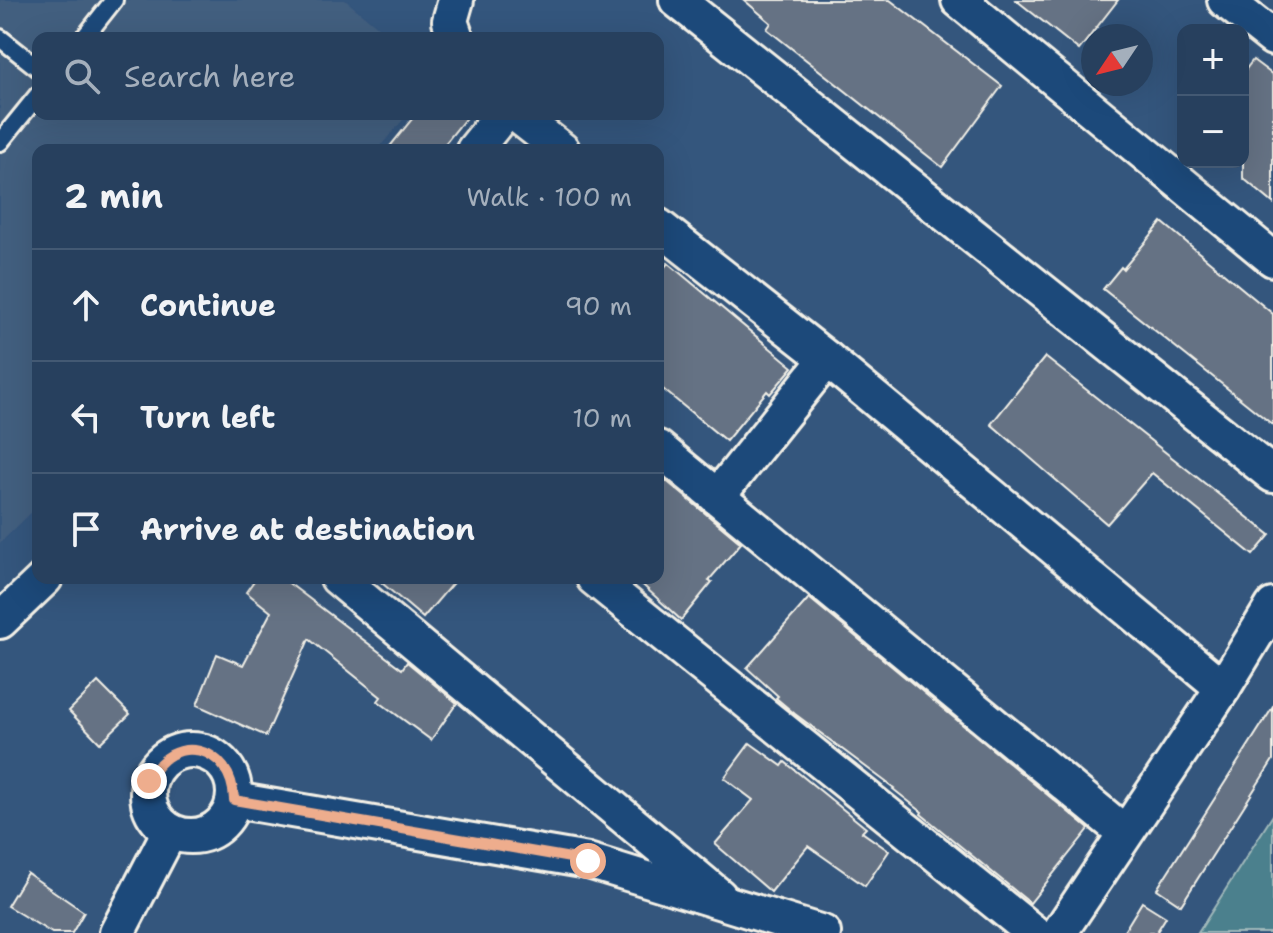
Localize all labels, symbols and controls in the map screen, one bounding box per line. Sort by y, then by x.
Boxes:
north arrow [1081,24,1153,96]
map controls [1177,24,1249,168]
button: + [1177,24,1249,96]
search box [32,32,664,120]
icon: search [60,54,104,98]
text: Search here [124,56,295,97]
button: − [1177,96,1249,168]
text: 2 min [64,173,163,219]
text: Walk · 100 m [466,179,632,214]
icon: ahead [64,283,108,327]
text: Continue [140,285,276,326]
text: 90 m [565,288,632,323]
icon: left [64,395,108,439]
text: Turn left [140,397,275,438]
text: 10 m [572,400,632,435]
icon: arrive [64,507,108,551]
text: Arrive at destination [140,509,475,550]
route end [131,763,167,799]
route start [570,843,606,879]

